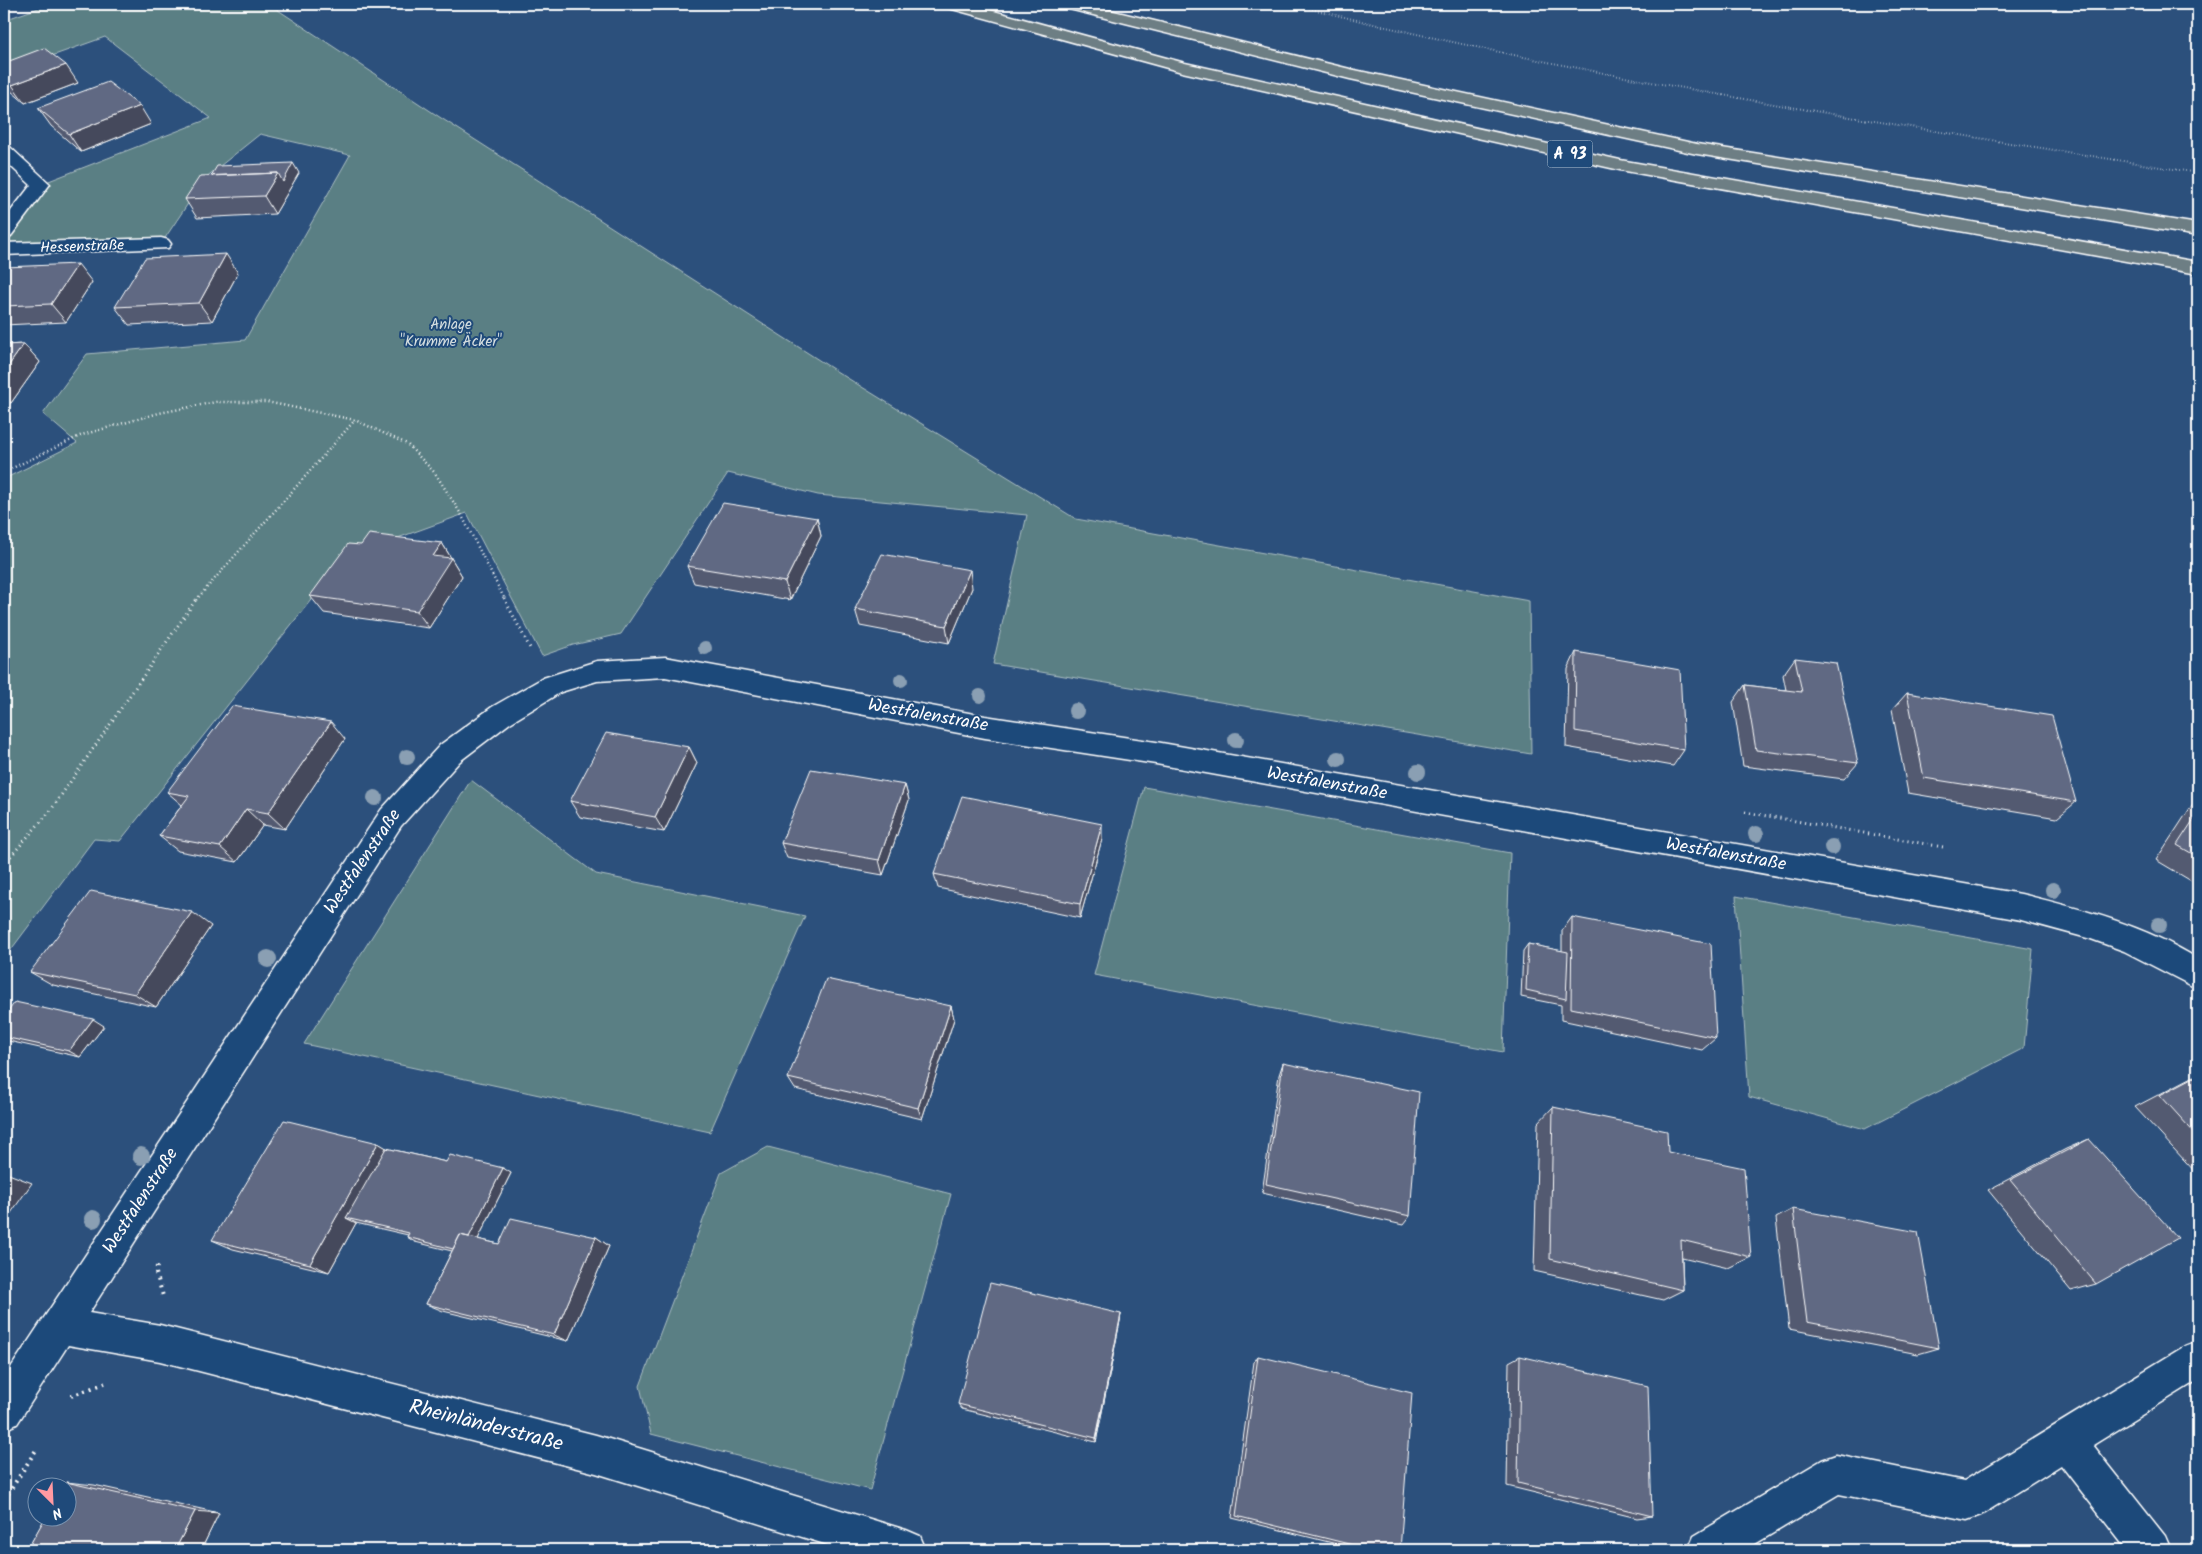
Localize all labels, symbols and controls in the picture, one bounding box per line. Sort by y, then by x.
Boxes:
road number: A 93 [1548,140,1592,168]
street label: Hessenstraße [40,234,125,260]
park label: Anlage "Krumme Äcker" [400,313,502,354]
street label: Westfalenstraße [866,691,990,741]
street label: Westfalenstraße [1265,759,1389,809]
street label: Westfalenstraße [317,803,409,921]
street label: Westfalenstraße [1664,830,1788,880]
street label: Westfalenstraße [96,1142,186,1260]
street label: Rheinländerstraße [405,1391,567,1461]
north arrow [28,1476,78,1526]
text: N [48,1501,65,1525]

